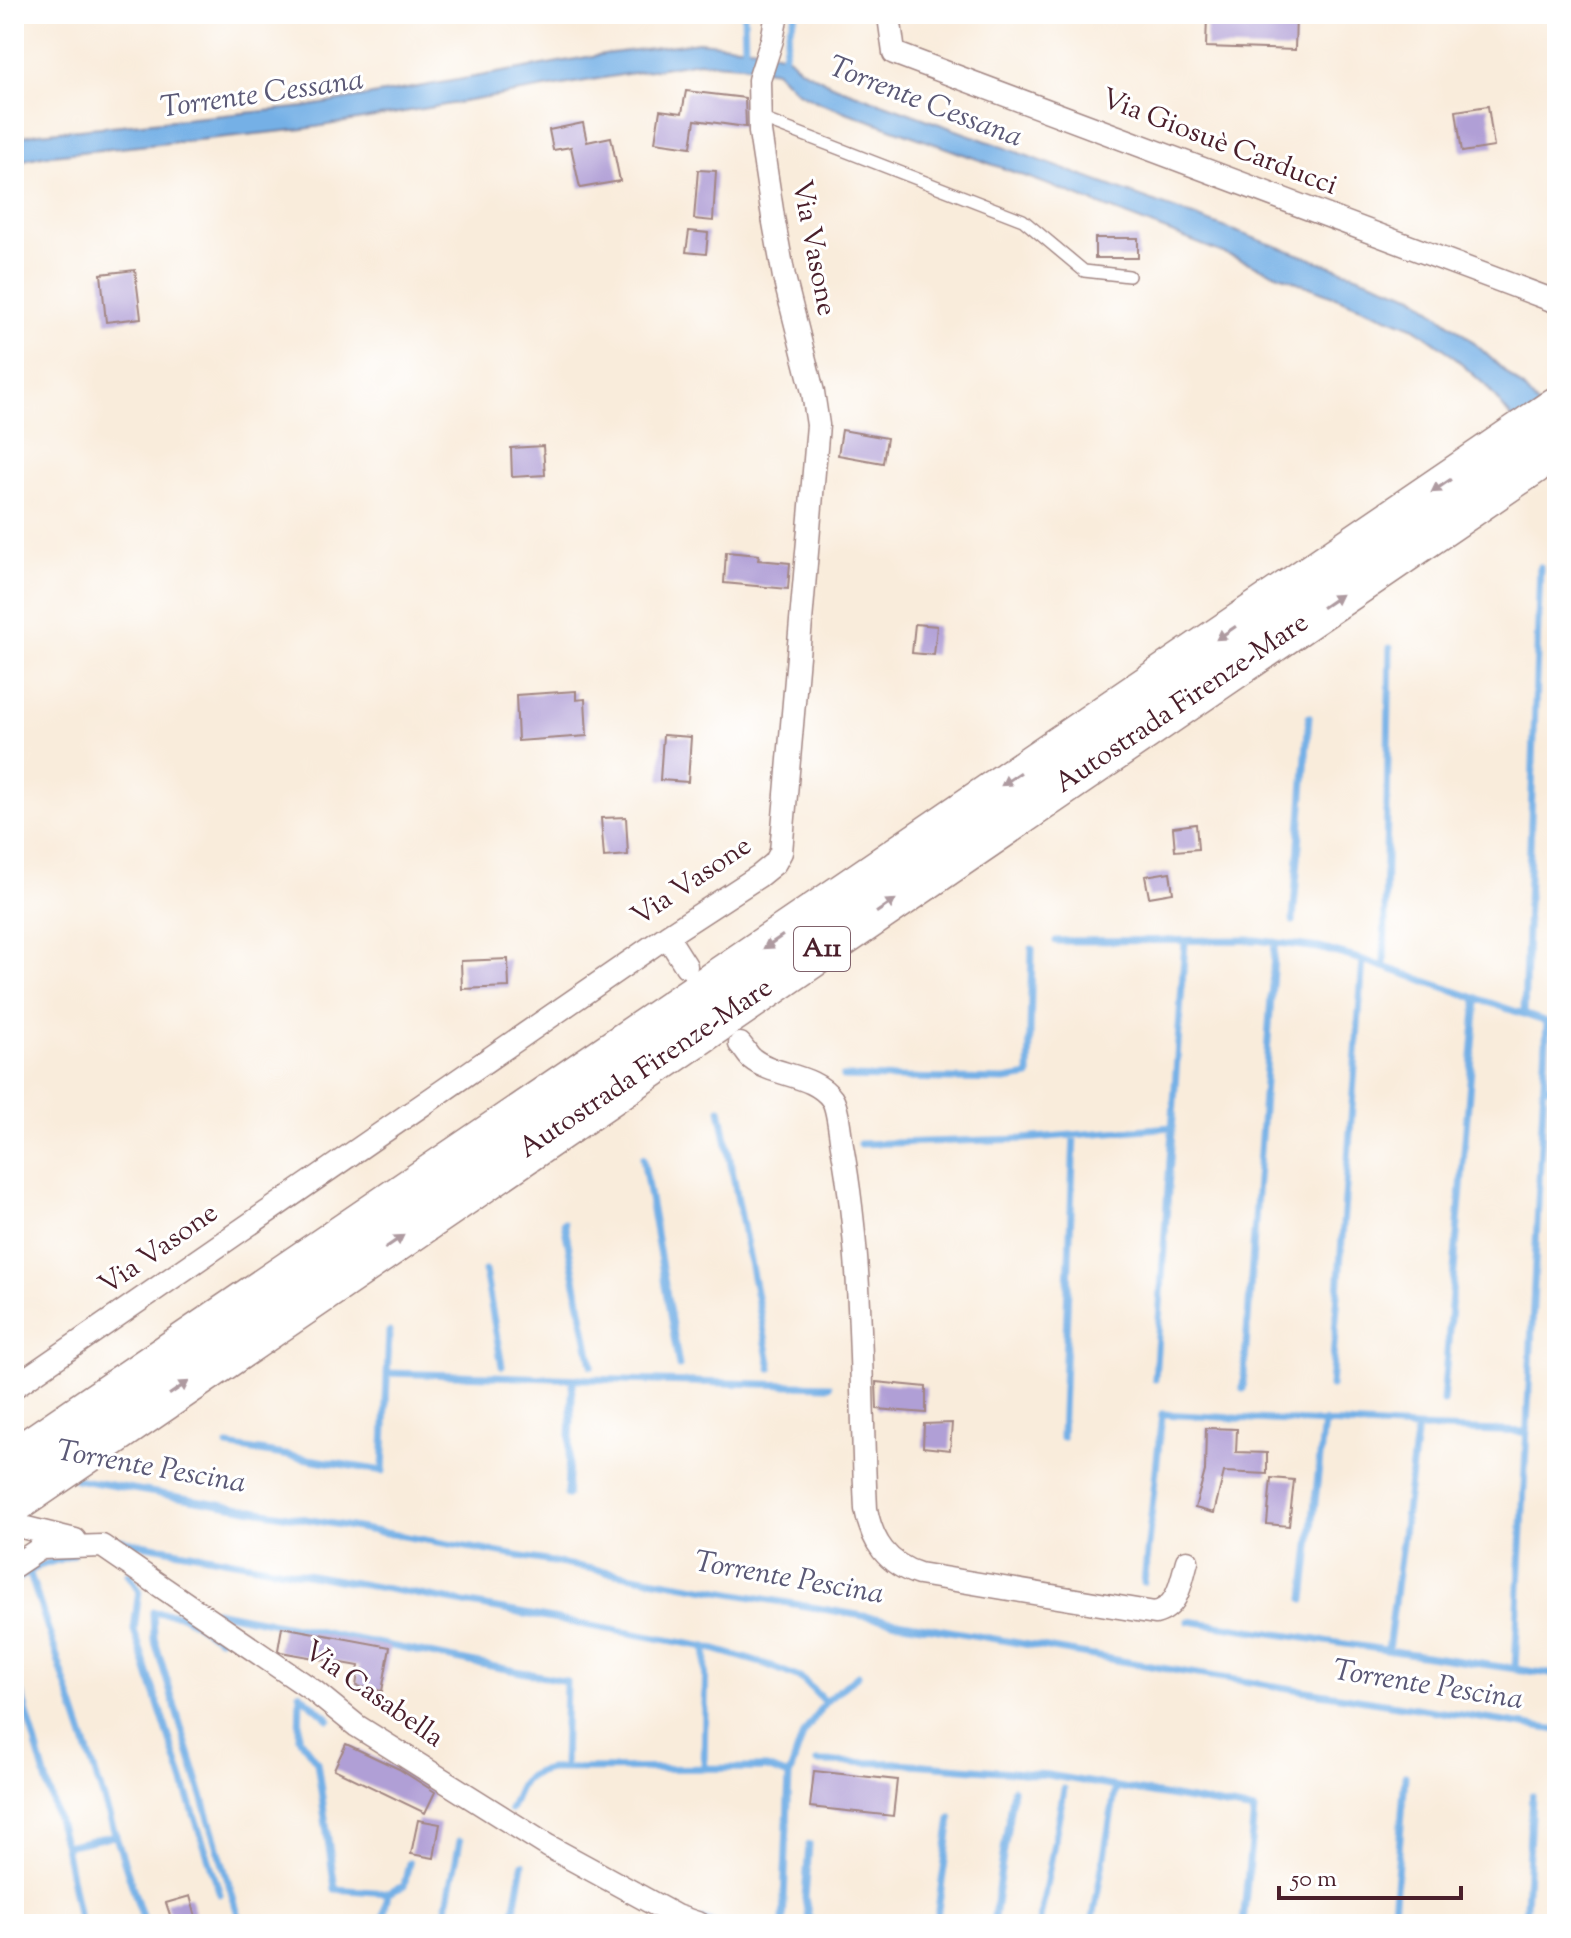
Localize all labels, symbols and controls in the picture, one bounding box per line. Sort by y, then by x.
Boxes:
water label: Torrente Cessana [822,46,1028,160]
water label: Torrente Cessana [158,59,366,131]
street label: Via Giosuè Carducci [1095,80,1343,206]
street label: Via Vasone [780,177,846,319]
one-way arrow [1430,479,1451,494]
one-way arrow [1322,594,1343,609]
street label: Autostrada Firenze-Mare [1047,604,1317,804]
one-way arrow [1215,625,1236,640]
one-way arrow [1000,772,1021,787]
street label: Via Vasone [624,827,760,937]
one-way arrow [876,899,897,914]
road number: A11 [794,927,850,971]
one-way arrow [762,934,784,949]
street label: Autostrada Firenze-Mare [511,969,781,1169]
street label: Via Vasone [91,1194,227,1306]
one-way arrow [383,1235,405,1250]
one-way arrow [169,1381,190,1396]
water label: Torrente Pescina [53,1430,249,1506]
water label: Torrente Pescina [691,1541,887,1617]
street label: Via Casabella [295,1632,451,1758]
water label: Torrente Pescina [1330,1650,1526,1722]
scale bar [1279,1850,1461,1900]
text: 50 m [1289,1863,1337,1897]

